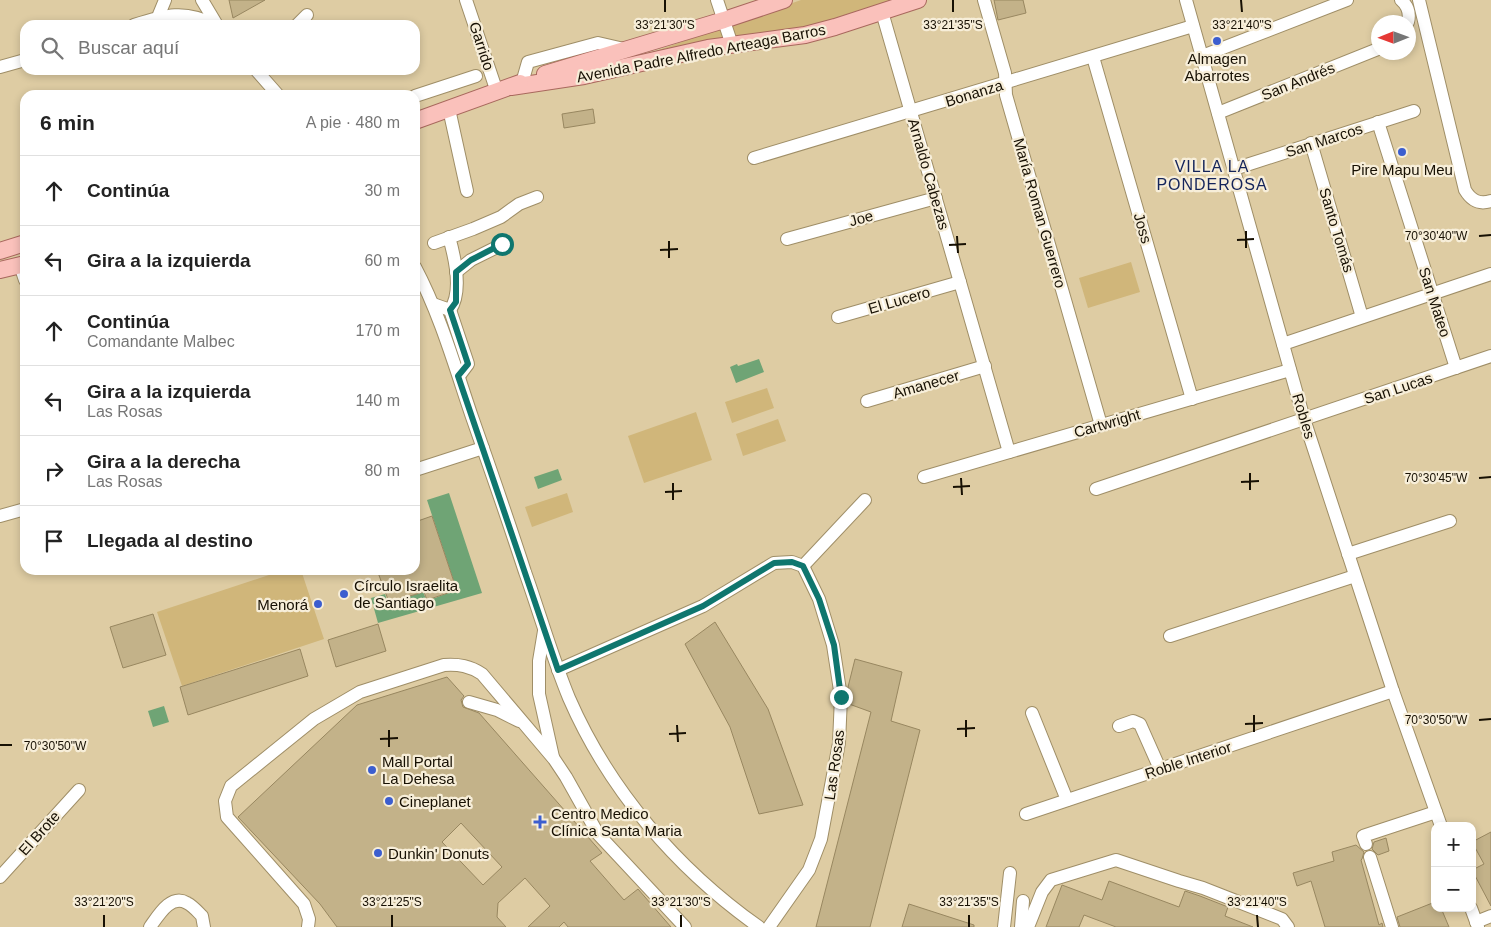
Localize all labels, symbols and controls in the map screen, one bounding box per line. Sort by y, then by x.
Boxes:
north arrow [1371,15,1416,60]
text: 33°21'30"S [635,18,695,32]
text: 33°21'35"S [923,18,983,32]
text: 33°21'40"S [1212,18,1272,32]
search box [20,20,420,75]
street label: Garrido [466,20,498,72]
street label: Avenida Padre Alfredo Arteaga Barros [575,20,827,86]
icon: search [38,34,66,62]
marker: Almagen Abarrotes [1211,35,1223,47]
text: Buscar aquí [78,37,179,58]
place label: Almagen Abarrotes [1184,50,1250,84]
street label: San Andrés [1259,59,1337,103]
street label: Bonanza [943,76,1005,110]
text: 6 min [40,111,95,134]
text: A pie · 480 m [306,114,400,131]
street label: Arnaldo Cabezas [905,116,953,232]
street label: San Marcos [1283,120,1365,160]
street label: María Roman Guerrero [1010,136,1070,290]
marker: Pire Mapu Meu [1396,146,1408,158]
district label: VILLA LA PONDEROSA [1156,158,1268,193]
place label: Pire Mapu Meu [1351,161,1453,178]
icon: ahead [40,177,68,205]
text: Continúa [87,180,169,201]
text: 30 m [364,182,400,199]
street label: Santo Tomás [1316,186,1358,274]
street label: Joe [847,207,875,229]
street label: Joss [1131,211,1155,245]
text: 70°30'40"W [1405,229,1468,243]
route start [491,233,514,256]
icon: left [40,247,68,275]
text: Gira a la izquierda [87,250,251,271]
text: 60 m [364,252,400,269]
street label: San Mateo [1416,265,1454,339]
street label: El Lucero [866,283,932,317]
text: Continúa [87,311,169,332]
icon: ahead [40,317,68,345]
text: 170 m [356,322,400,339]
text: Comandante Malbec [87,333,235,350]
street label: Amanecer [891,366,961,402]
street label: San Lucas [1362,369,1434,407]
text: Gira a la izquierda [87,381,251,402]
icon: left [40,387,68,415]
street label: Robles [1289,391,1319,441]
text: 140 m [356,392,400,409]
text: Las Rosas [87,403,163,420]
street label: Cartwright [1072,405,1143,441]
text: Gira a la derecha [87,451,240,472]
icon: right [40,457,68,485]
text: 80 m [364,462,400,479]
text: 70°30'45"W [1405,471,1468,485]
text: Las Rosas [87,473,163,490]
icon: arrive [40,527,68,555]
text: Llegada al destino [87,530,253,551]
place label: Círculo Israelita de Santiago [354,577,459,611]
marker: Círculo Israelita de Santiago [338,588,350,600]
place label: Menorá [257,596,309,613]
marker: Menorá [312,598,324,610]
route end [830,686,853,709]
text: 70°30'50"W [1405,713,1468,727]
street label: Las Rosas [821,729,847,801]
street label: Roble Interior [1143,738,1233,782]
text: 70°30'50"W [24,739,87,753]
place label: Mall Portal La Dehesa [382,753,455,787]
marker: Mall Portal La Dehesa [366,764,378,776]
place label: Cineplanet [399,793,472,810]
marker: Cineplanet [383,795,395,807]
place label: Centro Medico Clínica Santa Maria [551,805,683,839]
street label: El Brote [15,807,63,859]
marker: Centro Medico Clínica Santa Maria [533,815,547,829]
map controls [1431,822,1476,912]
button: + [1431,822,1476,867]
place label: Dunkin' Donuts [388,845,489,862]
marker: Dunkin' Donuts [372,847,384,859]
button: − [1431,867,1476,912]
text: 33°21'20"S [74,895,134,909]
text: 33°21'25"S [362,895,422,909]
text: 33°21'30"S [651,895,711,909]
text: 33°21'35"S [939,895,999,909]
text: 33°21'40"S [1227,895,1287,909]

